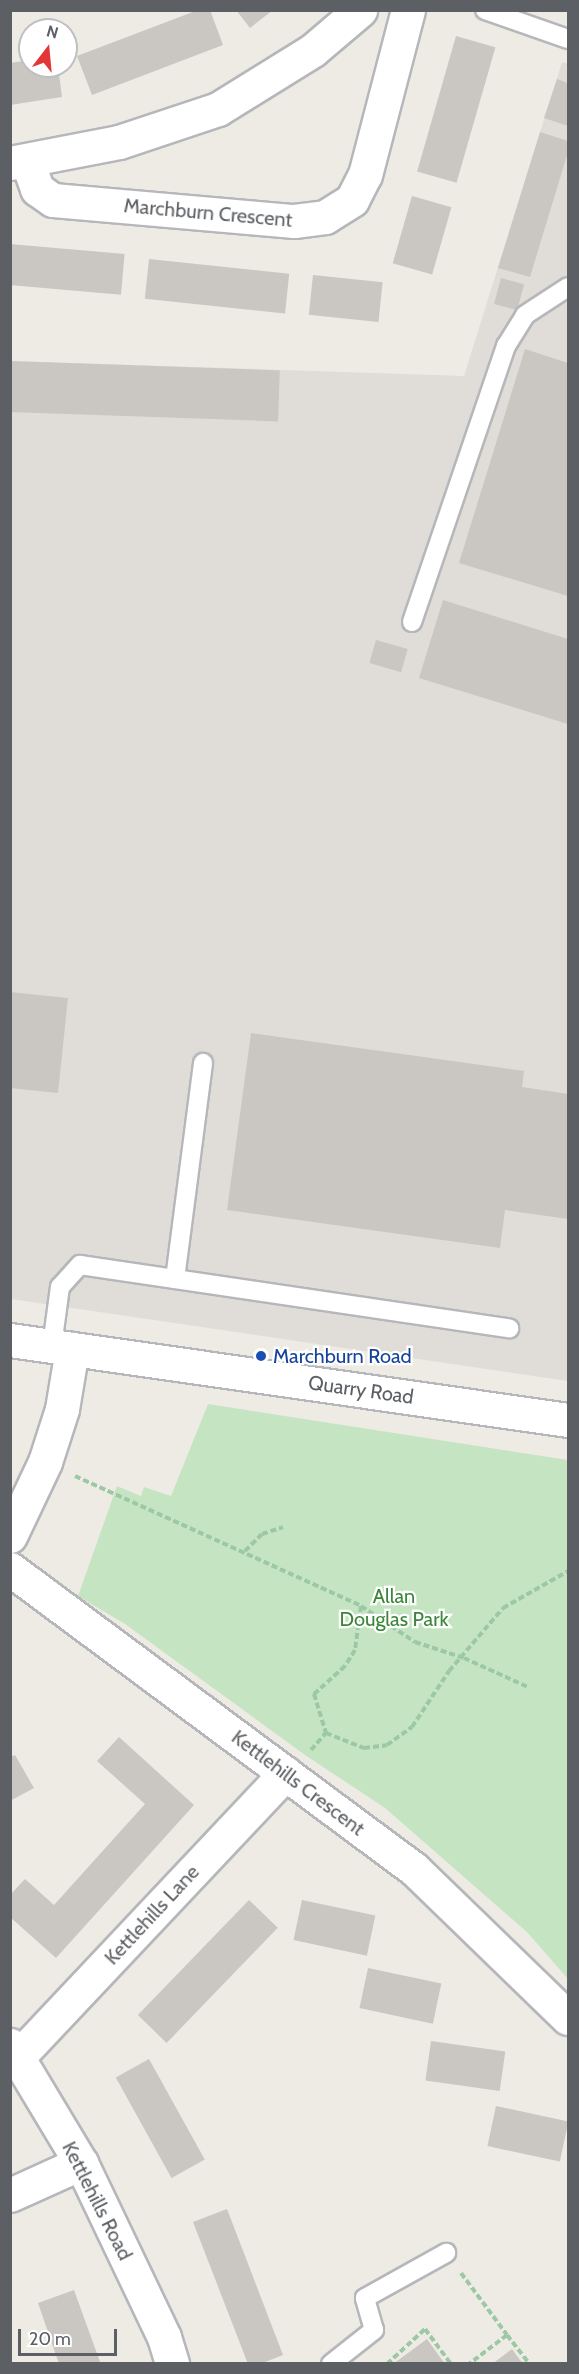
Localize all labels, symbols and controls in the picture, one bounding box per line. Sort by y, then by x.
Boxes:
north arrow [18,18,78,78]
text: N [44,21,61,43]
street label: Marchburn Crescent [123,194,293,232]
place label: Marchburn Road [273,1344,412,1368]
marker: Marchburn Road [254,1349,268,1363]
street label: Quarry Road [307,1371,415,1409]
park label: Allan Douglas Park [340,1584,448,1631]
street label: Kettlehills Crescent [227,1725,369,1841]
street label: Kettlehills Lane [100,1860,204,1970]
street label: Kettlehills Road [57,2138,137,2264]
scale bar [21,2317,120,2355]
text: 20 m [29,2328,71,2350]

